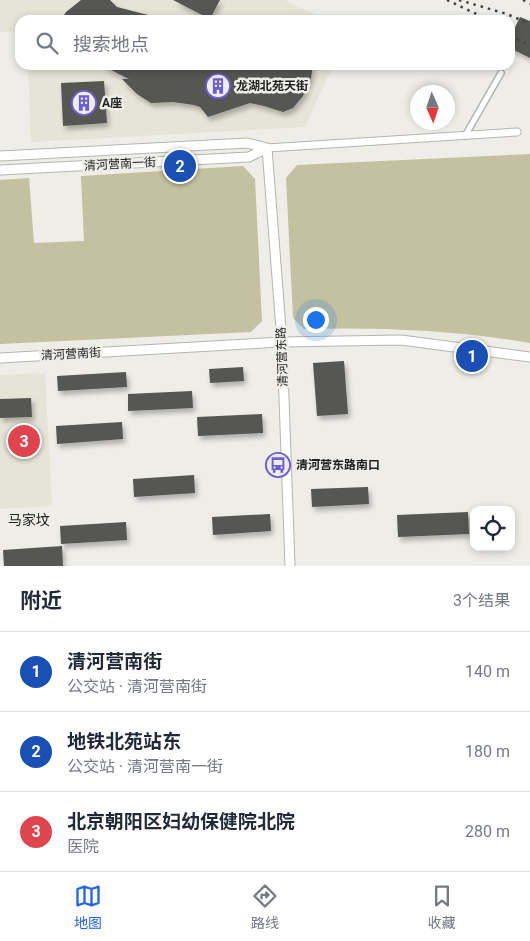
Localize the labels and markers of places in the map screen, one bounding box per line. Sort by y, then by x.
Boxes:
building icon: 龙湖北苑天街 [205,73,231,99]
place label: 龙湖北苑天街 [236,79,308,93]
building icon: A座 [71,90,97,116]
place label: A座 [102,96,122,110]
pin: 2 [164,147,196,185]
pin: 1 [456,337,488,375]
pin: 3 [8,422,40,460]
bus stop icon: 清河营东路南口 [265,452,291,478]
place label: 清河营东路南口 [296,458,380,472]

